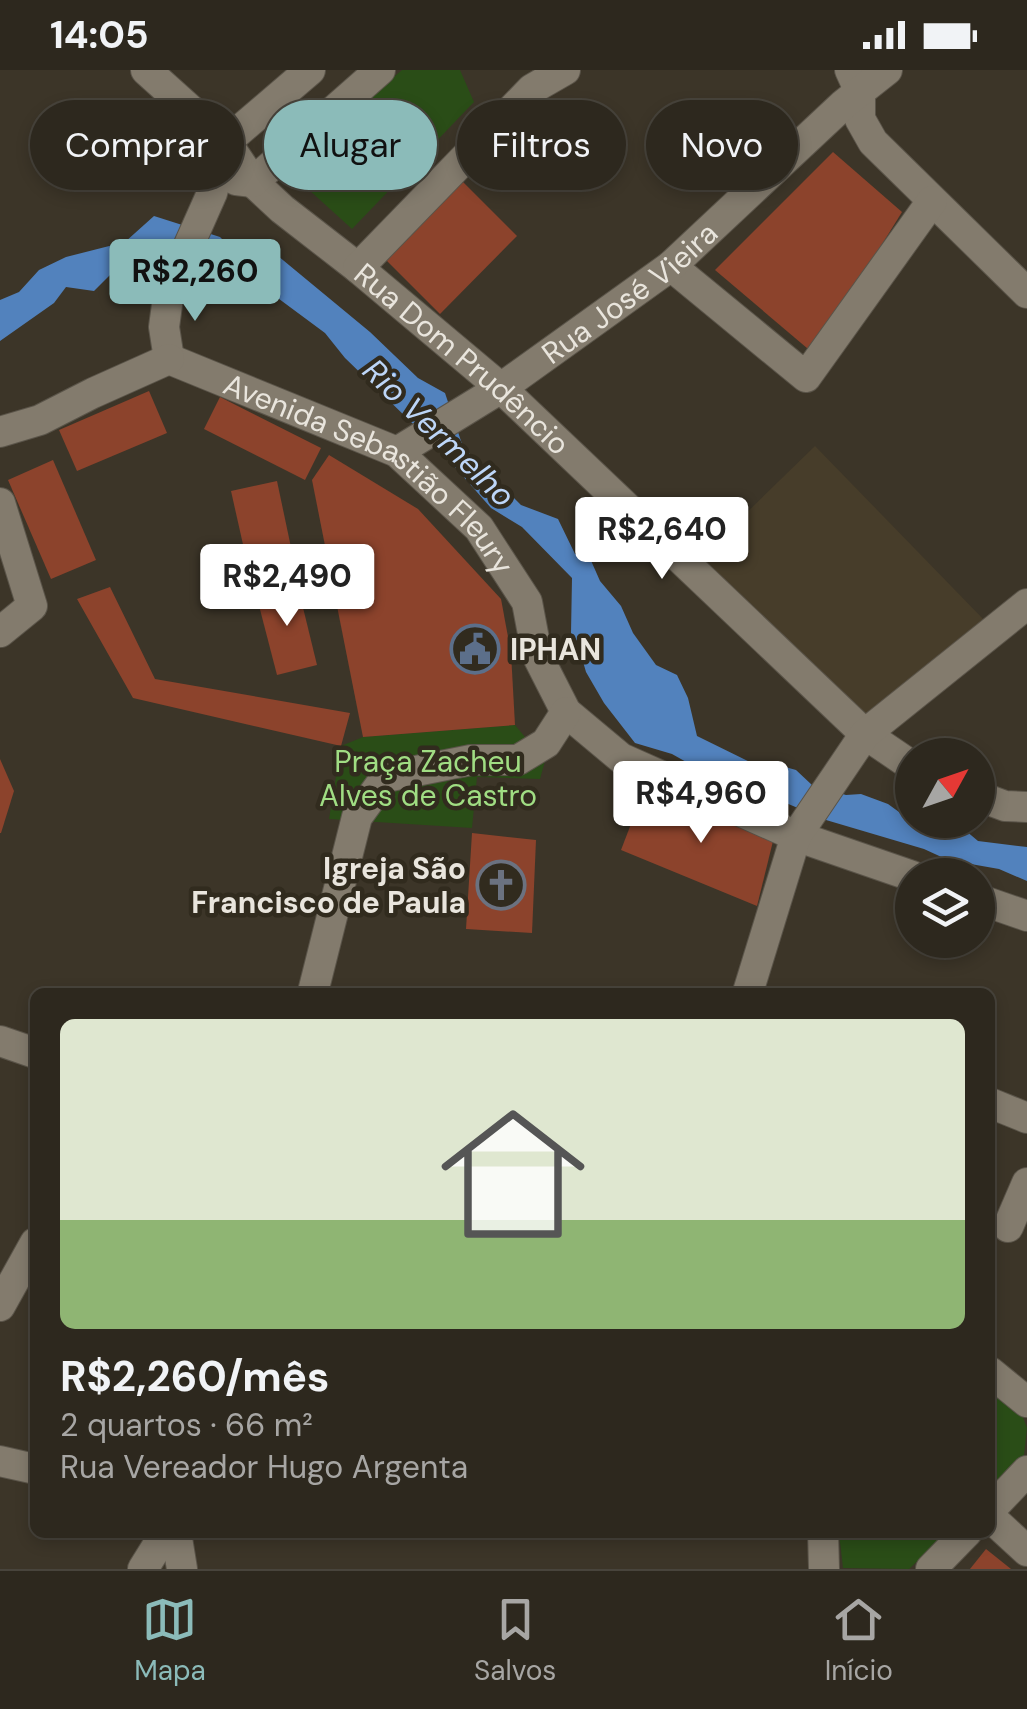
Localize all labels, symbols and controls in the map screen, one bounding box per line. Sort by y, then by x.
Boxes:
text: 14:05 [50,10,149,60]
chip: Comprar [30,100,244,190]
chip: Alugar [264,100,437,190]
chip: Filtros [457,100,626,190]
chip: Novo [646,100,798,190]
street label: Rua José Vieira [534,213,725,372]
pin: R$2,260 [103,239,287,324]
text: R$2,260 [131,250,259,292]
street label: Rua Dom Prudêncio [347,254,578,463]
water label: Rio Vermelho [354,350,524,516]
street label: Avenida Sebastião Fleury [218,364,523,582]
pin: R$2,640 [570,497,754,582]
text: R$2,640 [597,508,727,550]
pin: R$2,490 [195,544,379,629]
text: R$2,490 [222,555,352,597]
public building icon: IPHAN [449,623,501,675]
place label: IPHAN [510,630,601,669]
north arrow [895,738,995,838]
map controls [895,738,995,958]
park label: Praça Zacheu Alves de Castro [319,742,537,815]
pin: R$4,960 [609,761,793,846]
text: R$4,960 [635,772,767,814]
place label: Igreja São Francisco de Paula [191,849,466,922]
button: layers [895,858,995,958]
church icon: Igreja São Francisco de Paula [475,859,527,911]
icon: home [423,1084,603,1264]
text: R$2,260/mês [60,1349,329,1404]
text: 2 quartos · 66 m² [60,1404,313,1446]
text: Rua Vereador Hugo Argenta [60,1446,468,1488]
tab: Mapa [134,1592,206,1689]
tab: Salvos [474,1592,556,1689]
tab: Início [825,1592,893,1689]

